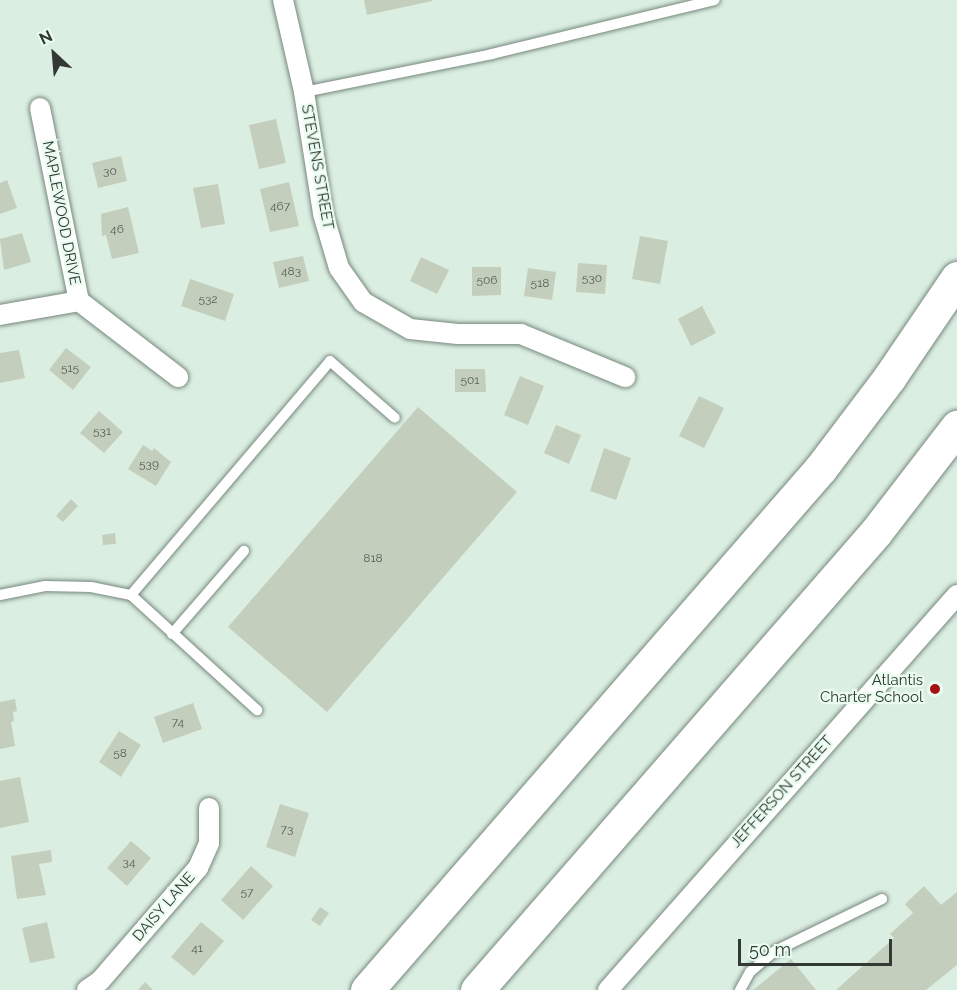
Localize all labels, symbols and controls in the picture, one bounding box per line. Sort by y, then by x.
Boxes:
north arrow [24,24,84,84]
text: N [36,26,56,49]
street label: STEVENS STREET [297,103,337,231]
street label: MAPLEWOOD DRIVE [38,139,84,287]
house number: 30 [103,165,117,179]
house number: 467 [270,200,290,214]
house number: 46 [110,223,124,237]
house number: 483 [281,265,301,279]
house number: 530 [582,272,602,286]
house number: 506 [476,274,498,288]
house number: 518 [531,277,549,291]
house number: 532 [198,293,218,307]
house number: 515 [61,362,79,376]
house number: 501 [460,374,480,388]
house number: 531 [93,425,111,439]
house number: 539 [139,458,159,472]
house number: 818 [363,552,383,566]
place label: Atlantis Charter School [820,671,923,706]
marker: Atlantis Charter School [928,682,942,696]
house number: 74 [172,716,184,730]
street label: JEFFERSON STREET [727,732,837,852]
house number: 58 [113,747,127,761]
house number: 73 [281,823,293,837]
house number: 34 [123,856,135,870]
street label: DAISY LANE [129,869,199,945]
house number: 57 [241,886,253,900]
scale bar [741,927,896,965]
text: 50 m [749,939,791,960]
house number: 41 [191,942,203,956]

